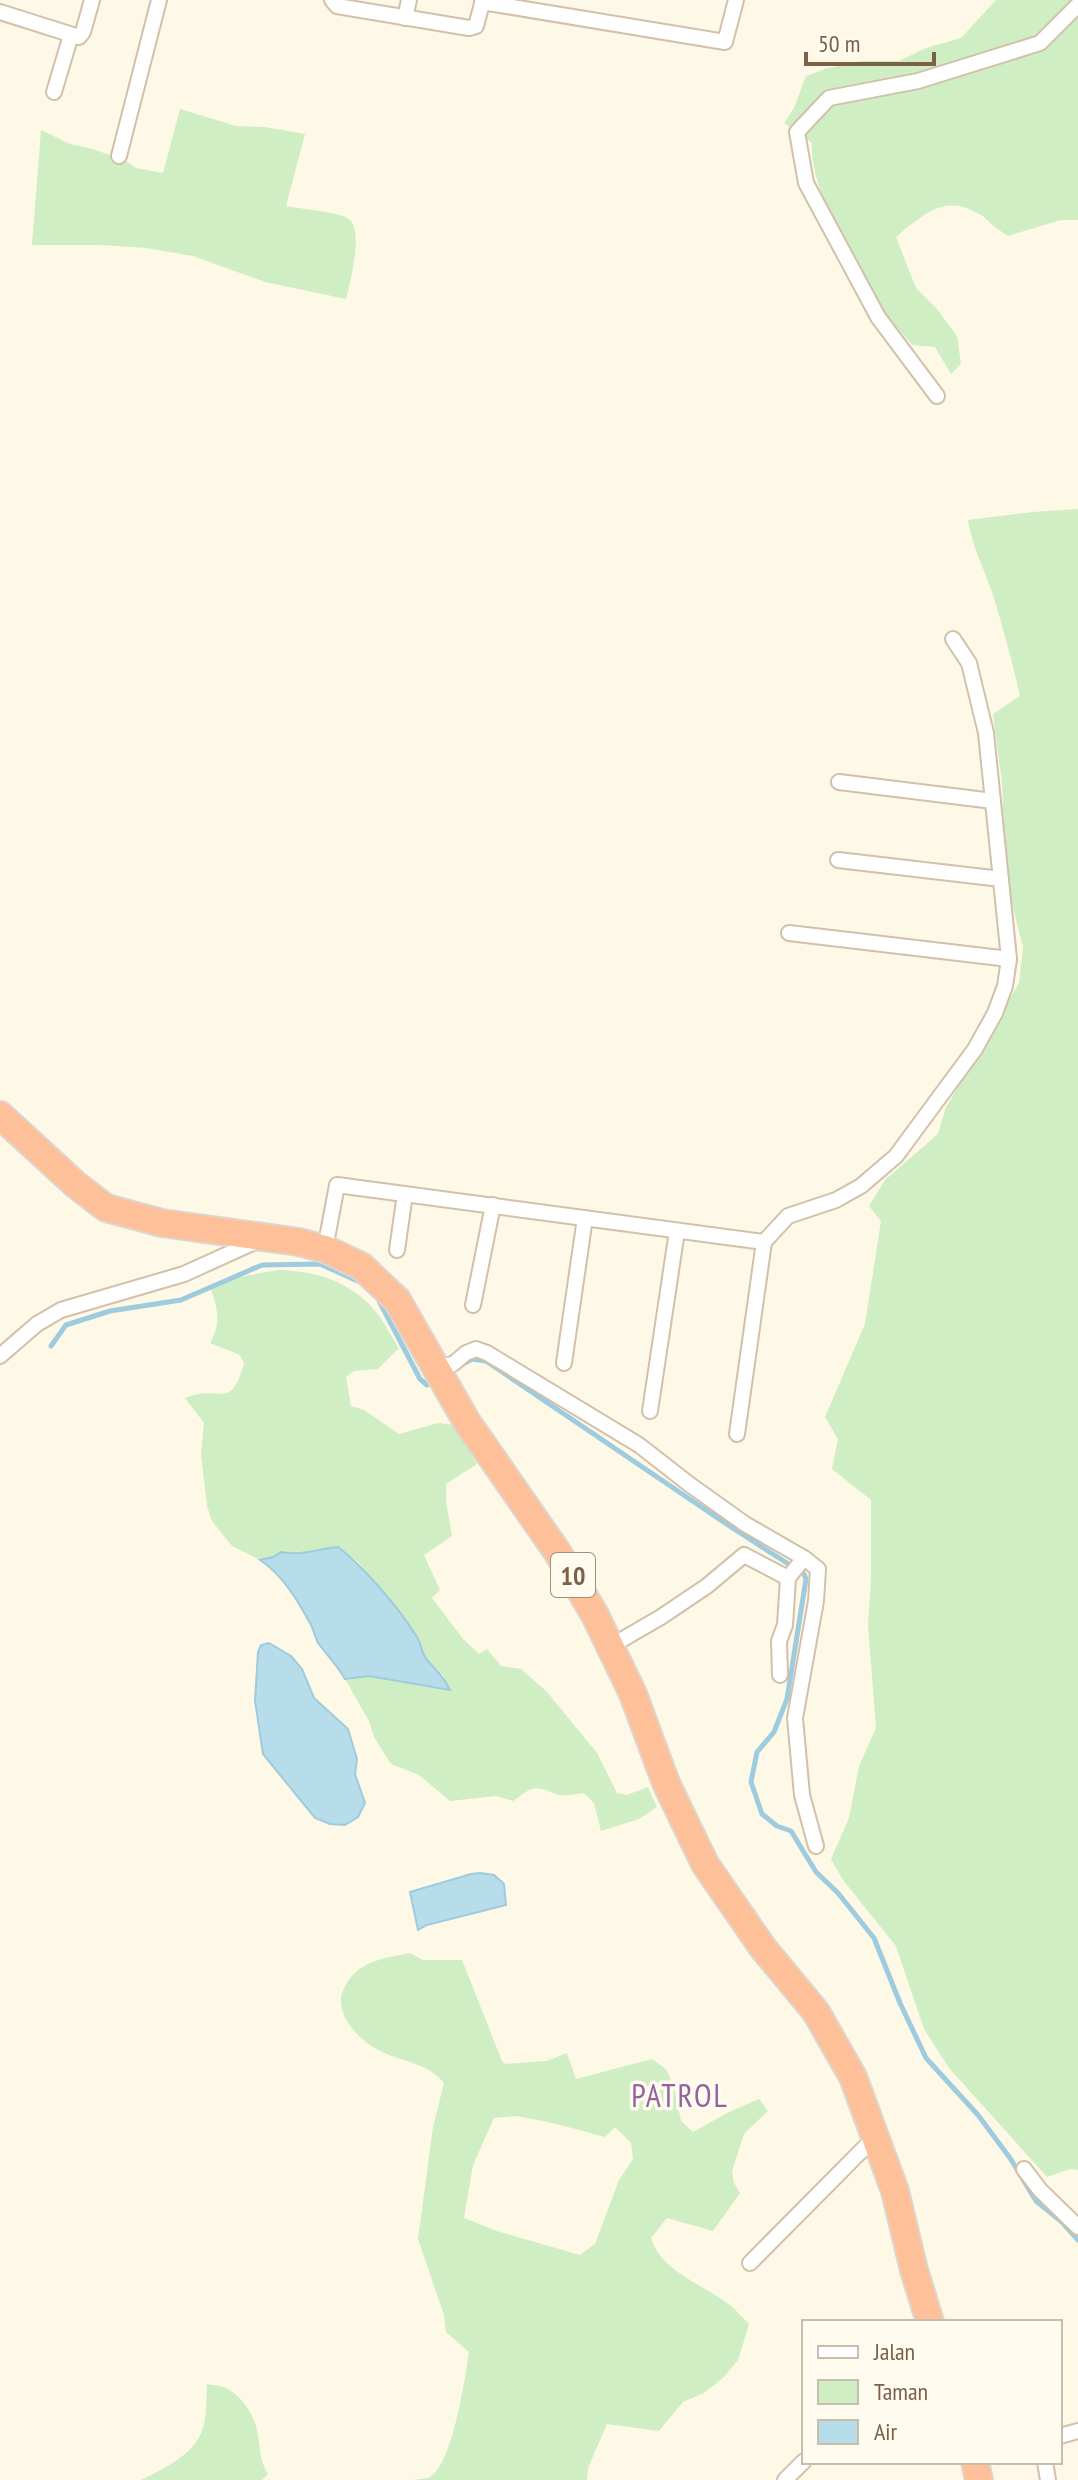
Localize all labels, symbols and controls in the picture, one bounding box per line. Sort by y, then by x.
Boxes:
scale bar [806,16,934,66]
text: 50 m [818,28,860,59]
road number: 10 [551,1553,595,1597]
district label: PATROL [631,2074,729,2116]
legend [802,2320,1062,2464]
text: Jalan [873,2336,915,2367]
text: Taman [874,2376,928,2407]
text: Air [874,2416,898,2447]

